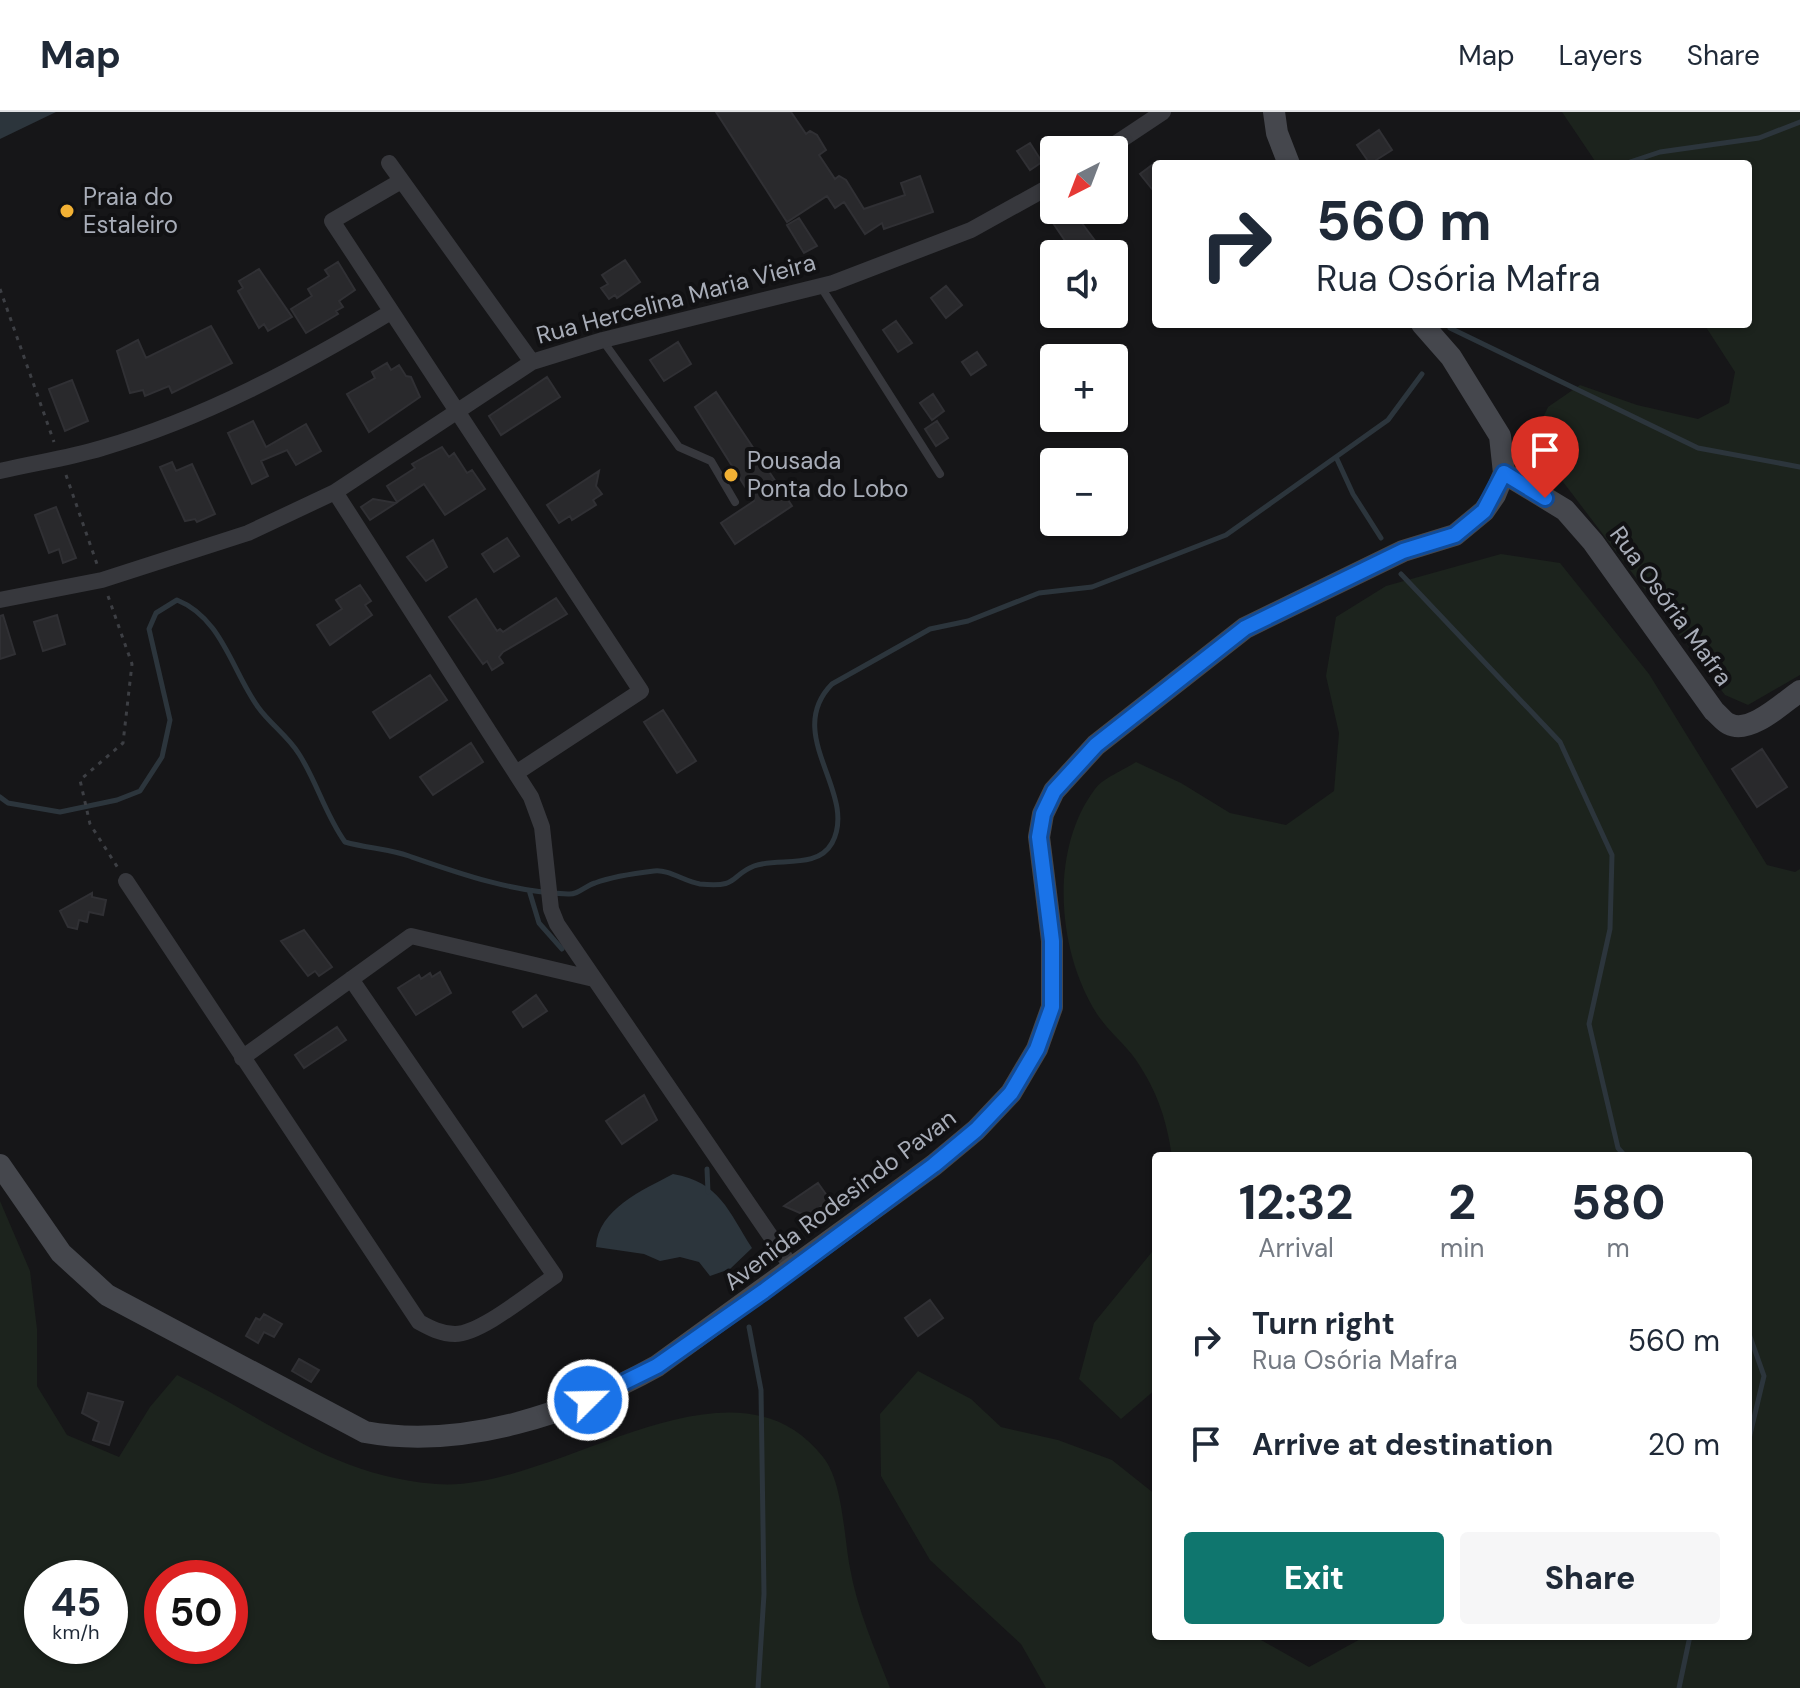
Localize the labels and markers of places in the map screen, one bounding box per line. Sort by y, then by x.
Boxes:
place label: Praia do Estaleiro [83,181,178,240]
marker: Praia do Estaleiro [58,202,76,220]
pin [1511,416,1579,498]
place label: Pousada Ponta do Lobo [747,445,908,504]
marker: Pousada Ponta do Lobo [722,466,740,484]

